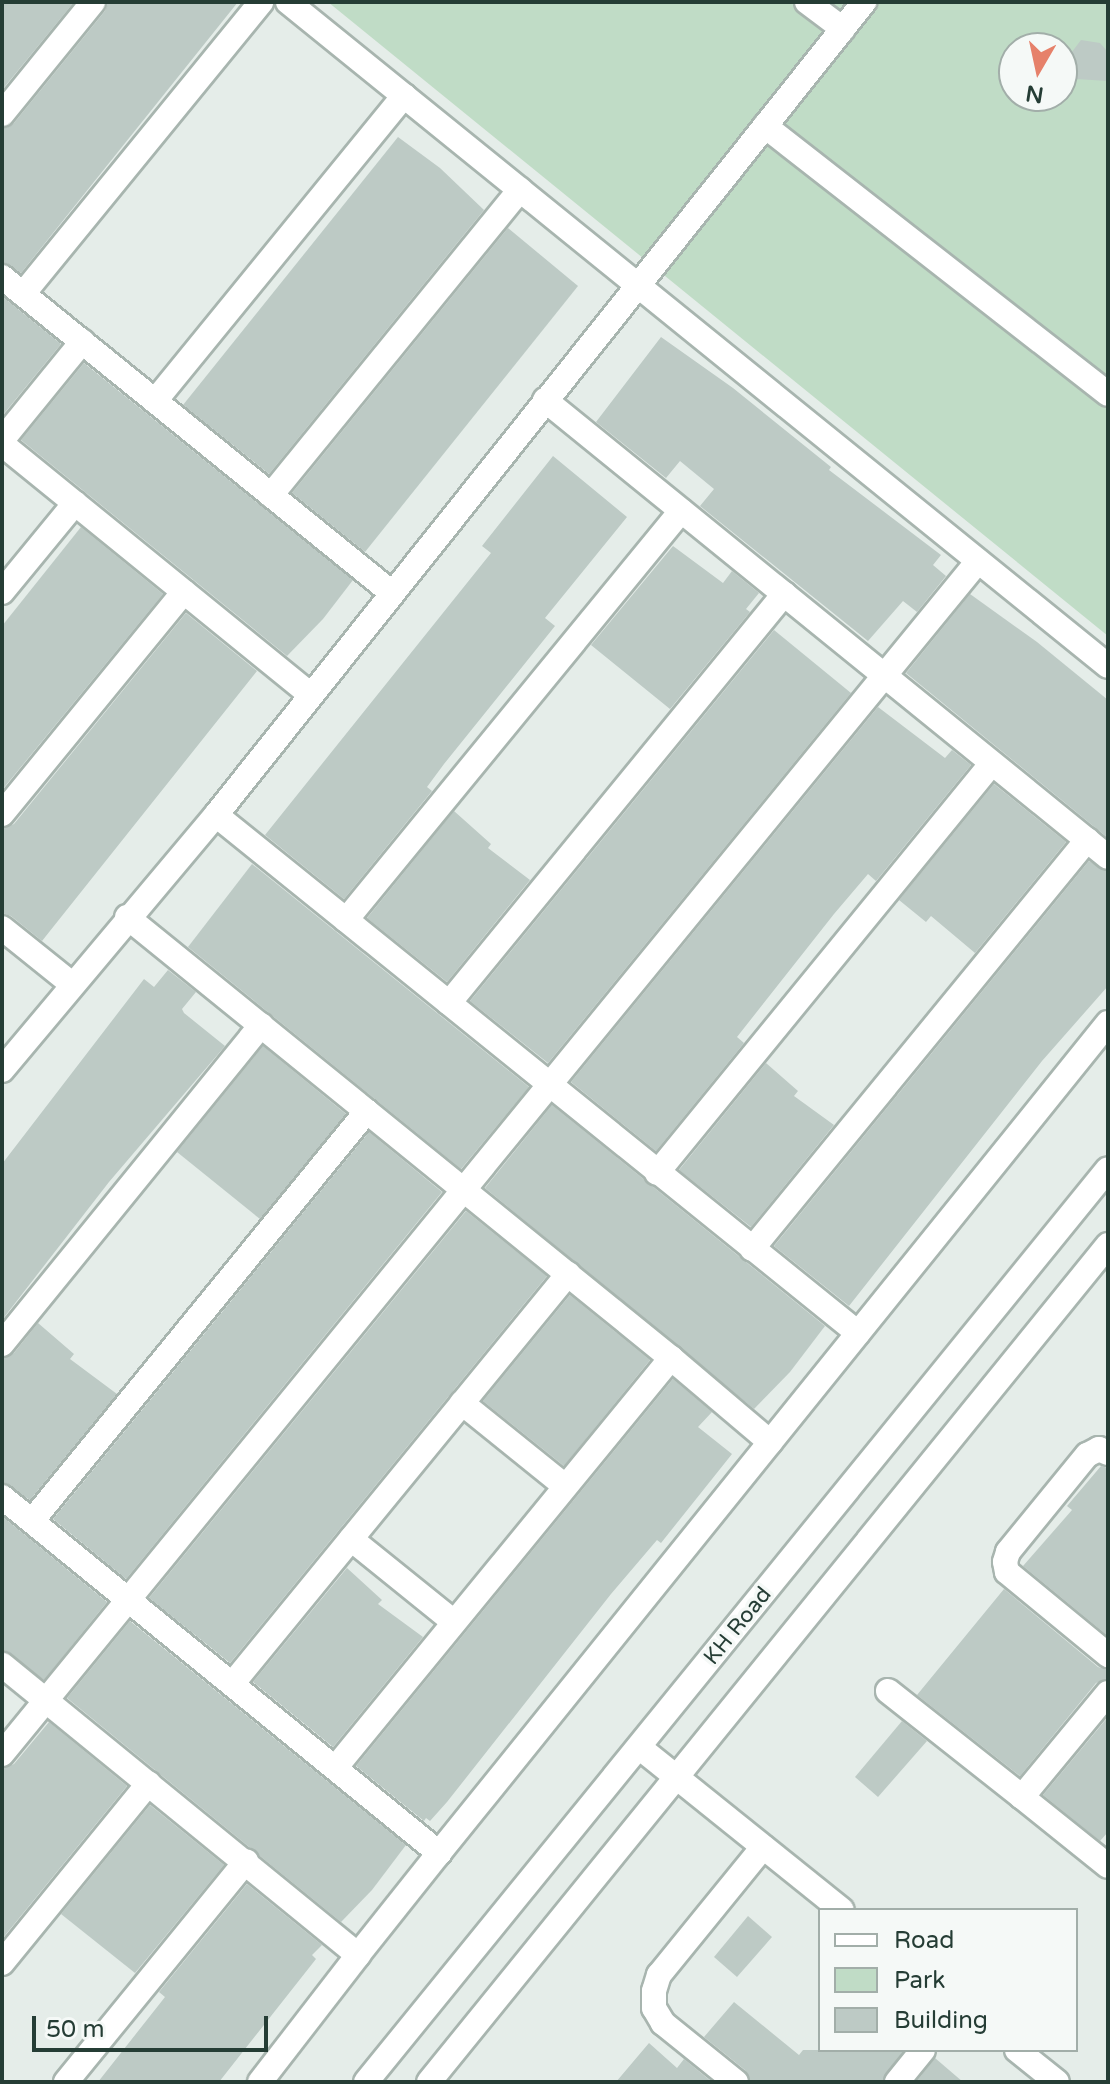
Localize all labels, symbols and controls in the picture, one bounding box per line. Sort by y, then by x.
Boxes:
north arrow [998,32,1078,112]
text: N [1024,80,1045,108]
street label: KH Road [699,1582,777,1670]
legend [818,1908,1078,2052]
text: Road [894,1926,954,1955]
text: Park [894,1966,945,1995]
scale bar [36,2000,272,2050]
text: Building [894,2006,988,2035]
text: 50 m [46,2015,104,2044]

